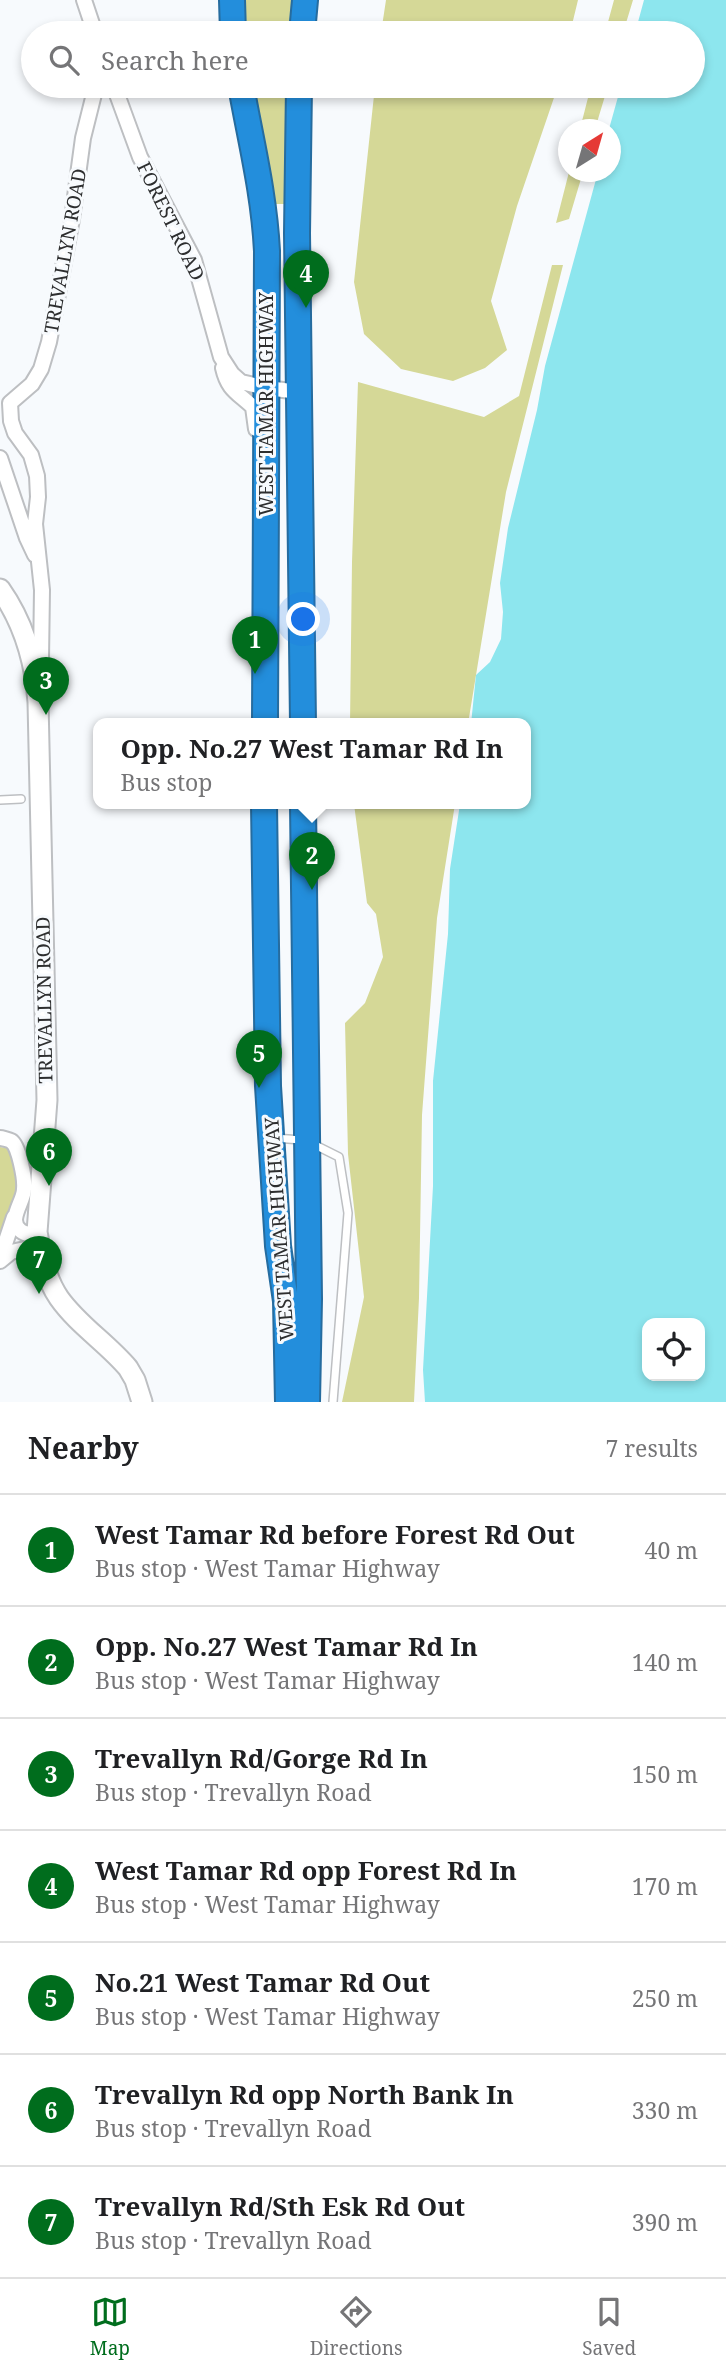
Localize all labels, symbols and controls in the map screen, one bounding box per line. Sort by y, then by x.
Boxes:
search box [21,21,705,98]
icon: search [45,41,83,79]
text: Search here [101,42,249,78]
north arrow [558,119,621,182]
street label: FOREST ROAD [131,157,211,285]
street label: TREVALLYN ROAD [38,166,92,336]
pin: 4 [283,250,329,308]
street label: WEST TAMAR HIGHWAY [253,292,279,516]
your location [286,602,320,636]
pin: 1 [232,616,278,674]
pin: 3 [23,657,69,715]
popup [93,718,531,809]
text: Opp. No.27 West Tamar Rd In [121,730,503,766]
text: Bus stop [121,766,212,798]
pin: 2 [289,832,335,890]
street label: TREVALLYN ROAD [30,916,58,1084]
pin: 5 [236,1030,282,1088]
street label: WEST TAMAR HIGHWAY [258,1116,300,1342]
pin: 6 [26,1128,72,1186]
pin: 7 [16,1236,62,1294]
map controls [642,1318,705,1381]
button: locate [642,1318,705,1381]
text: Nearby [28,1427,139,1468]
text: 7 results [605,1432,698,1464]
text: West Tamar Rd before Forest Rd Out [95,1516,575,1552]
text: 1 [45,1534,58,1566]
text: 40 m [645,1534,698,1566]
text: Bus stop · West Tamar Highway [95,1552,440,1584]
text: Opp. No.27 West Tamar Rd In [95,1628,478,1664]
text: 2 [45,1646,58,1678]
text: 140 m [632,1646,698,1678]
text: Bus stop · West Tamar Highway [95,1664,440,1696]
text: Trevallyn Rd/Gorge Rd In [95,1740,428,1776]
text: 3 [45,1758,58,1790]
text: 150 m [632,1758,698,1790]
text: Bus stop · Trevallyn Road [95,1776,372,1808]
text: West Tamar Rd opp Forest Rd In [95,1852,517,1888]
text: 4 [45,1870,58,1902]
text: 170 m [632,1870,698,1902]
text: Bus stop · West Tamar Highway [95,1888,440,1920]
text: No.21 West Tamar Rd Out [95,1964,430,2000]
text: 5 [45,1982,58,2014]
text: 250 m [632,1982,698,2014]
text: Bus stop · West Tamar Highway [95,2000,440,2032]
text: Trevallyn Rd opp North Bank In [95,2076,514,2112]
text: 6 [45,2094,58,2126]
text: 330 m [632,2094,698,2126]
text: Bus stop · Trevallyn Road [95,2112,372,2144]
text: Trevallyn Rd/Sth Esk Rd Out [95,2188,465,2224]
text: 7 [45,2206,58,2238]
text: 390 m [632,2206,698,2238]
text: Bus stop · Trevallyn Road [95,2224,372,2256]
tab: Map [90,2293,130,2361]
tab: Directions [310,2293,403,2361]
tab: Saved [582,2293,636,2361]

